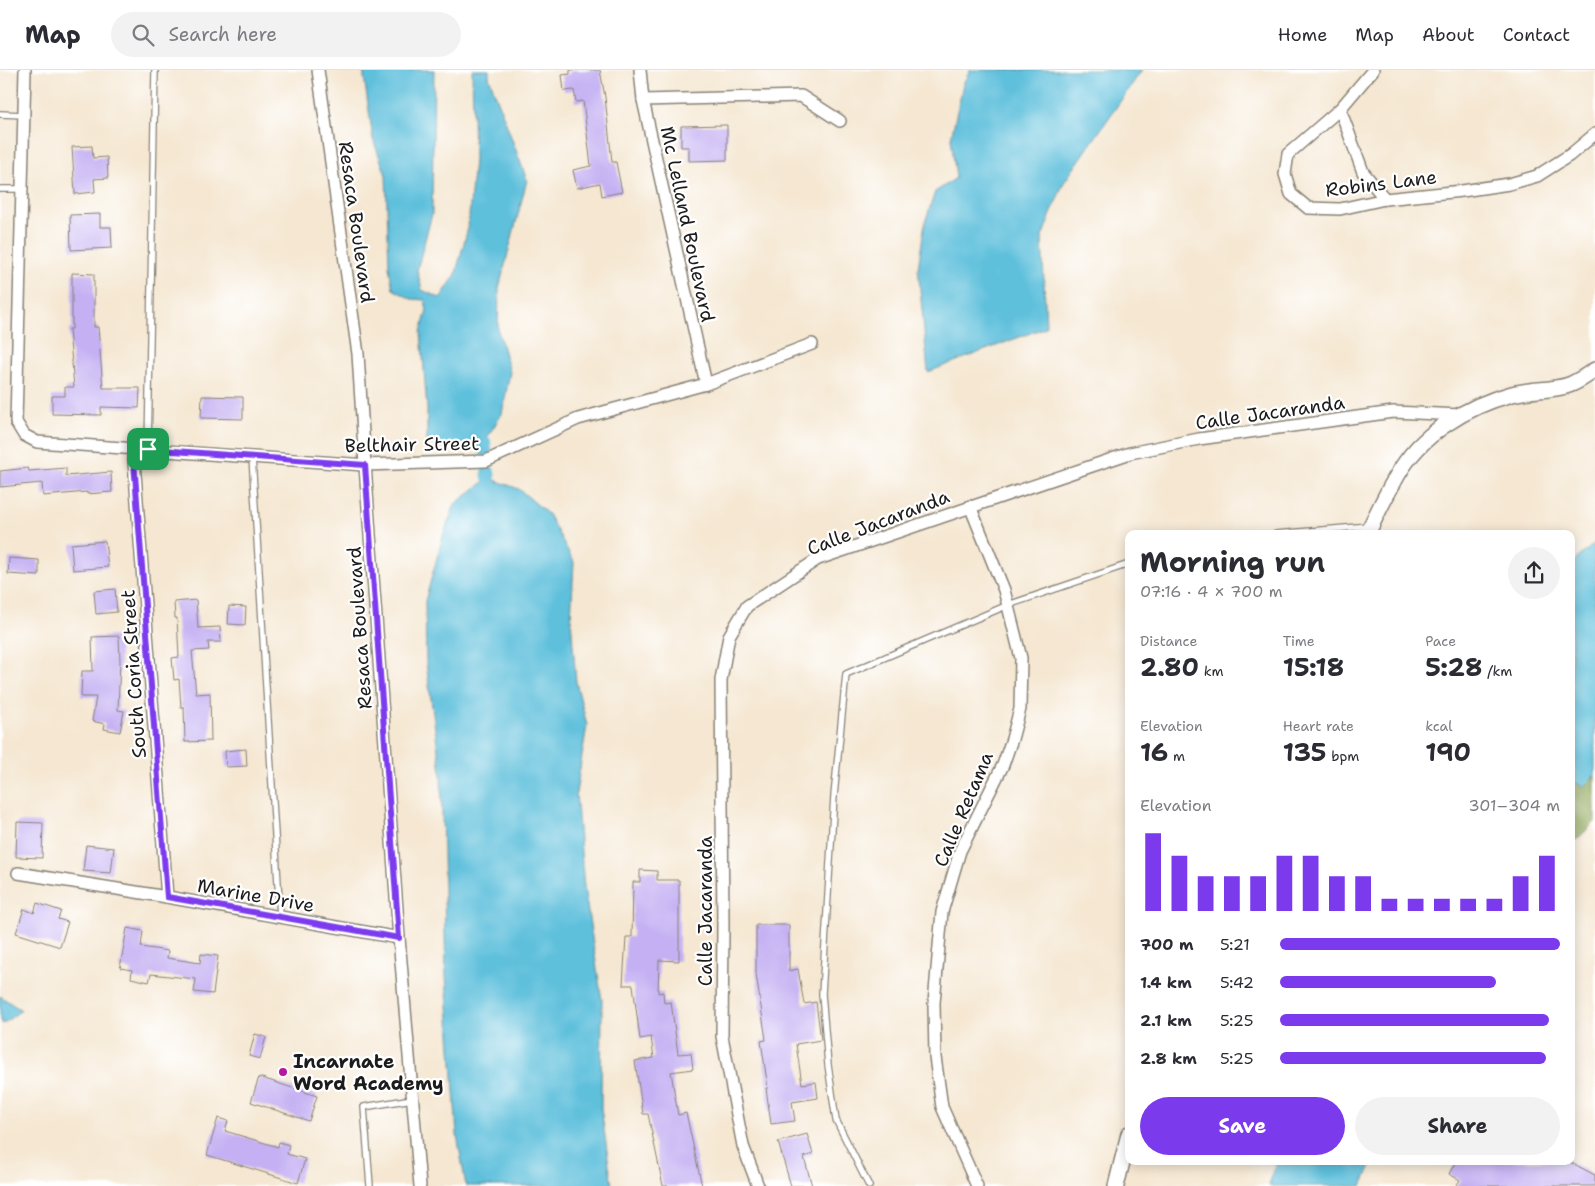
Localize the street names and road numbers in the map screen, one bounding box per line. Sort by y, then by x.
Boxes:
street label: Mc Lelland Boulevard [655,124,720,324]
street label: Resaca Boulevard [333,140,380,304]
street label: Robins Lane [1324,164,1438,203]
street label: Calle Jacaranda [1194,390,1346,435]
street label: Belthair Street [344,431,480,458]
street label: Calle Jacaranda [804,484,953,561]
street label: Resaca Boulevard [341,546,378,710]
street label: South Coria Street [115,589,152,759]
street label: Calle Retama [928,748,999,870]
street label: Calle Jacaranda [693,836,718,986]
street label: Marine Drive [195,873,316,918]

